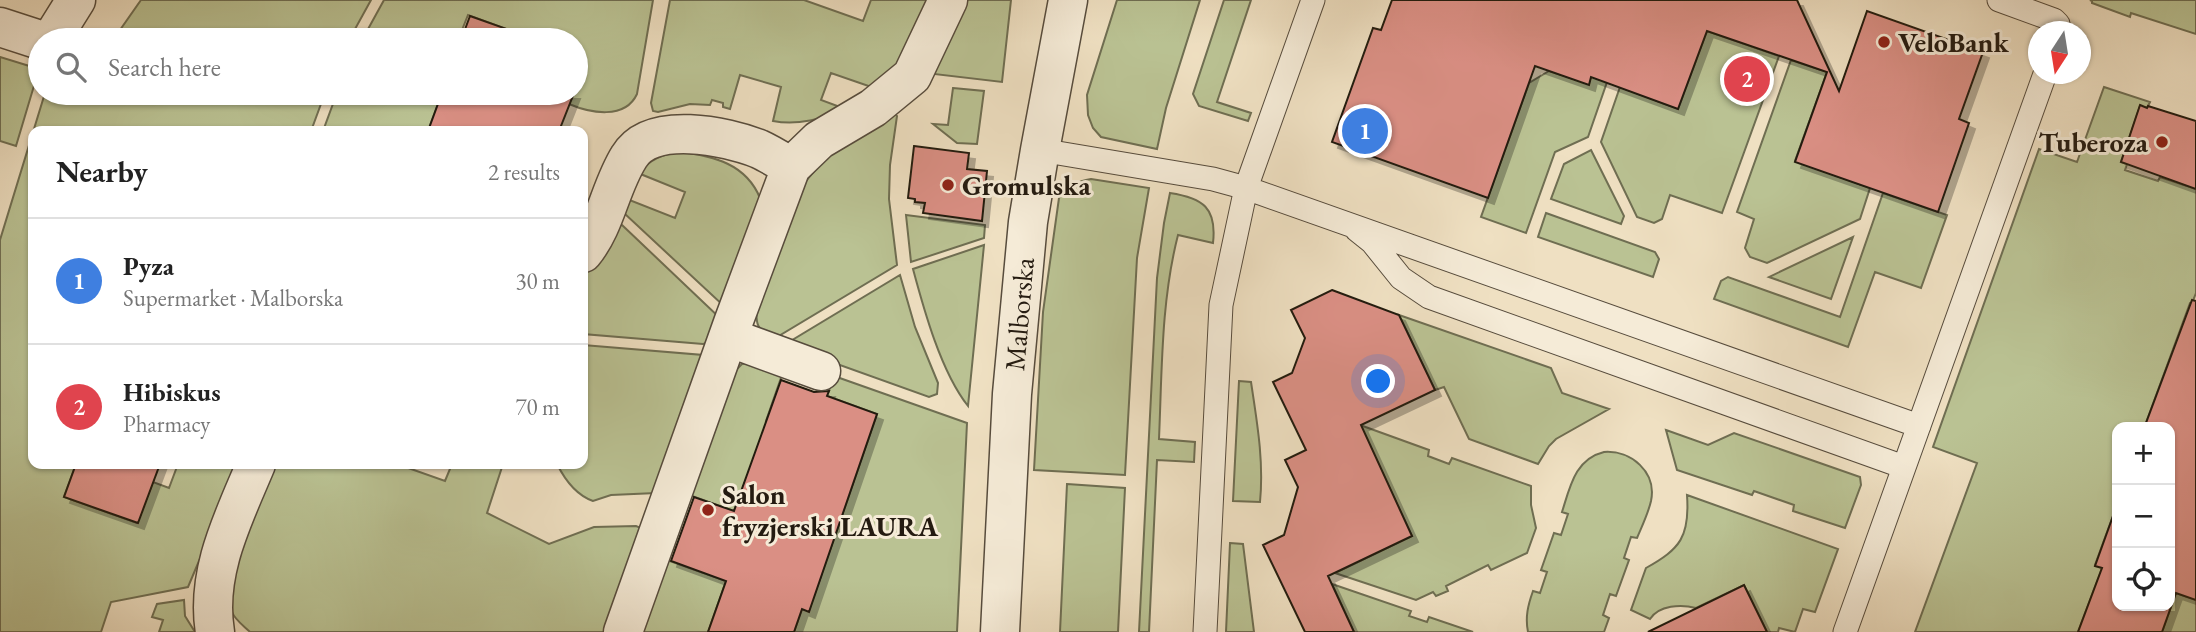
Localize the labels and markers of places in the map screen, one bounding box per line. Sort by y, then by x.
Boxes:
place label: VeloBank [1898,24,2009,60]
marker: VeloBank [1876,34,1892,50]
pin: 2 [1724,53,1770,105]
pin: 1 [1342,105,1388,157]
place label: Tuberoza [2038,124,2149,160]
marker: Tuberoza [2154,134,2170,150]
place label: Gromulska [962,167,1091,203]
marker: Gromulska [940,177,956,193]
place label: Salon fryzjerski LAURA [722,476,939,544]
marker: Salon fryzjerski LAURA [700,502,716,518]

